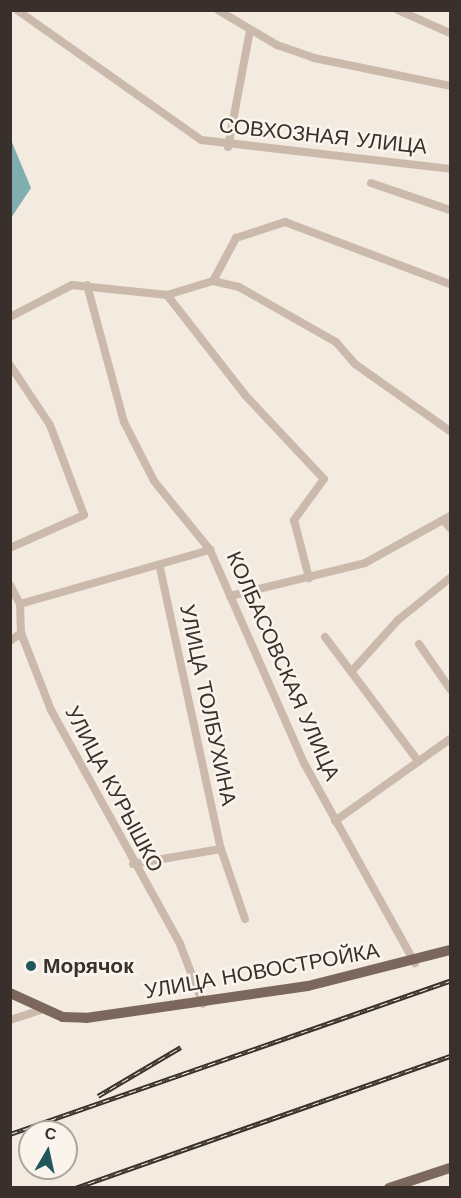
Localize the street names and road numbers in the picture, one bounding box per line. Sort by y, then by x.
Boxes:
street label: СОВХОЗНАЯ УЛИЦА [218,113,428,159]
street label: КОЛБАСОВСКАЯ УЛИЦА [221,548,345,784]
street label: УЛИЦА ТОЛБУХИНА [174,602,242,808]
street label: УЛИЦА КУРЫШКО [60,702,168,876]
street label: УЛИЦА НОВОСТРОЙКА [143,938,381,1004]

